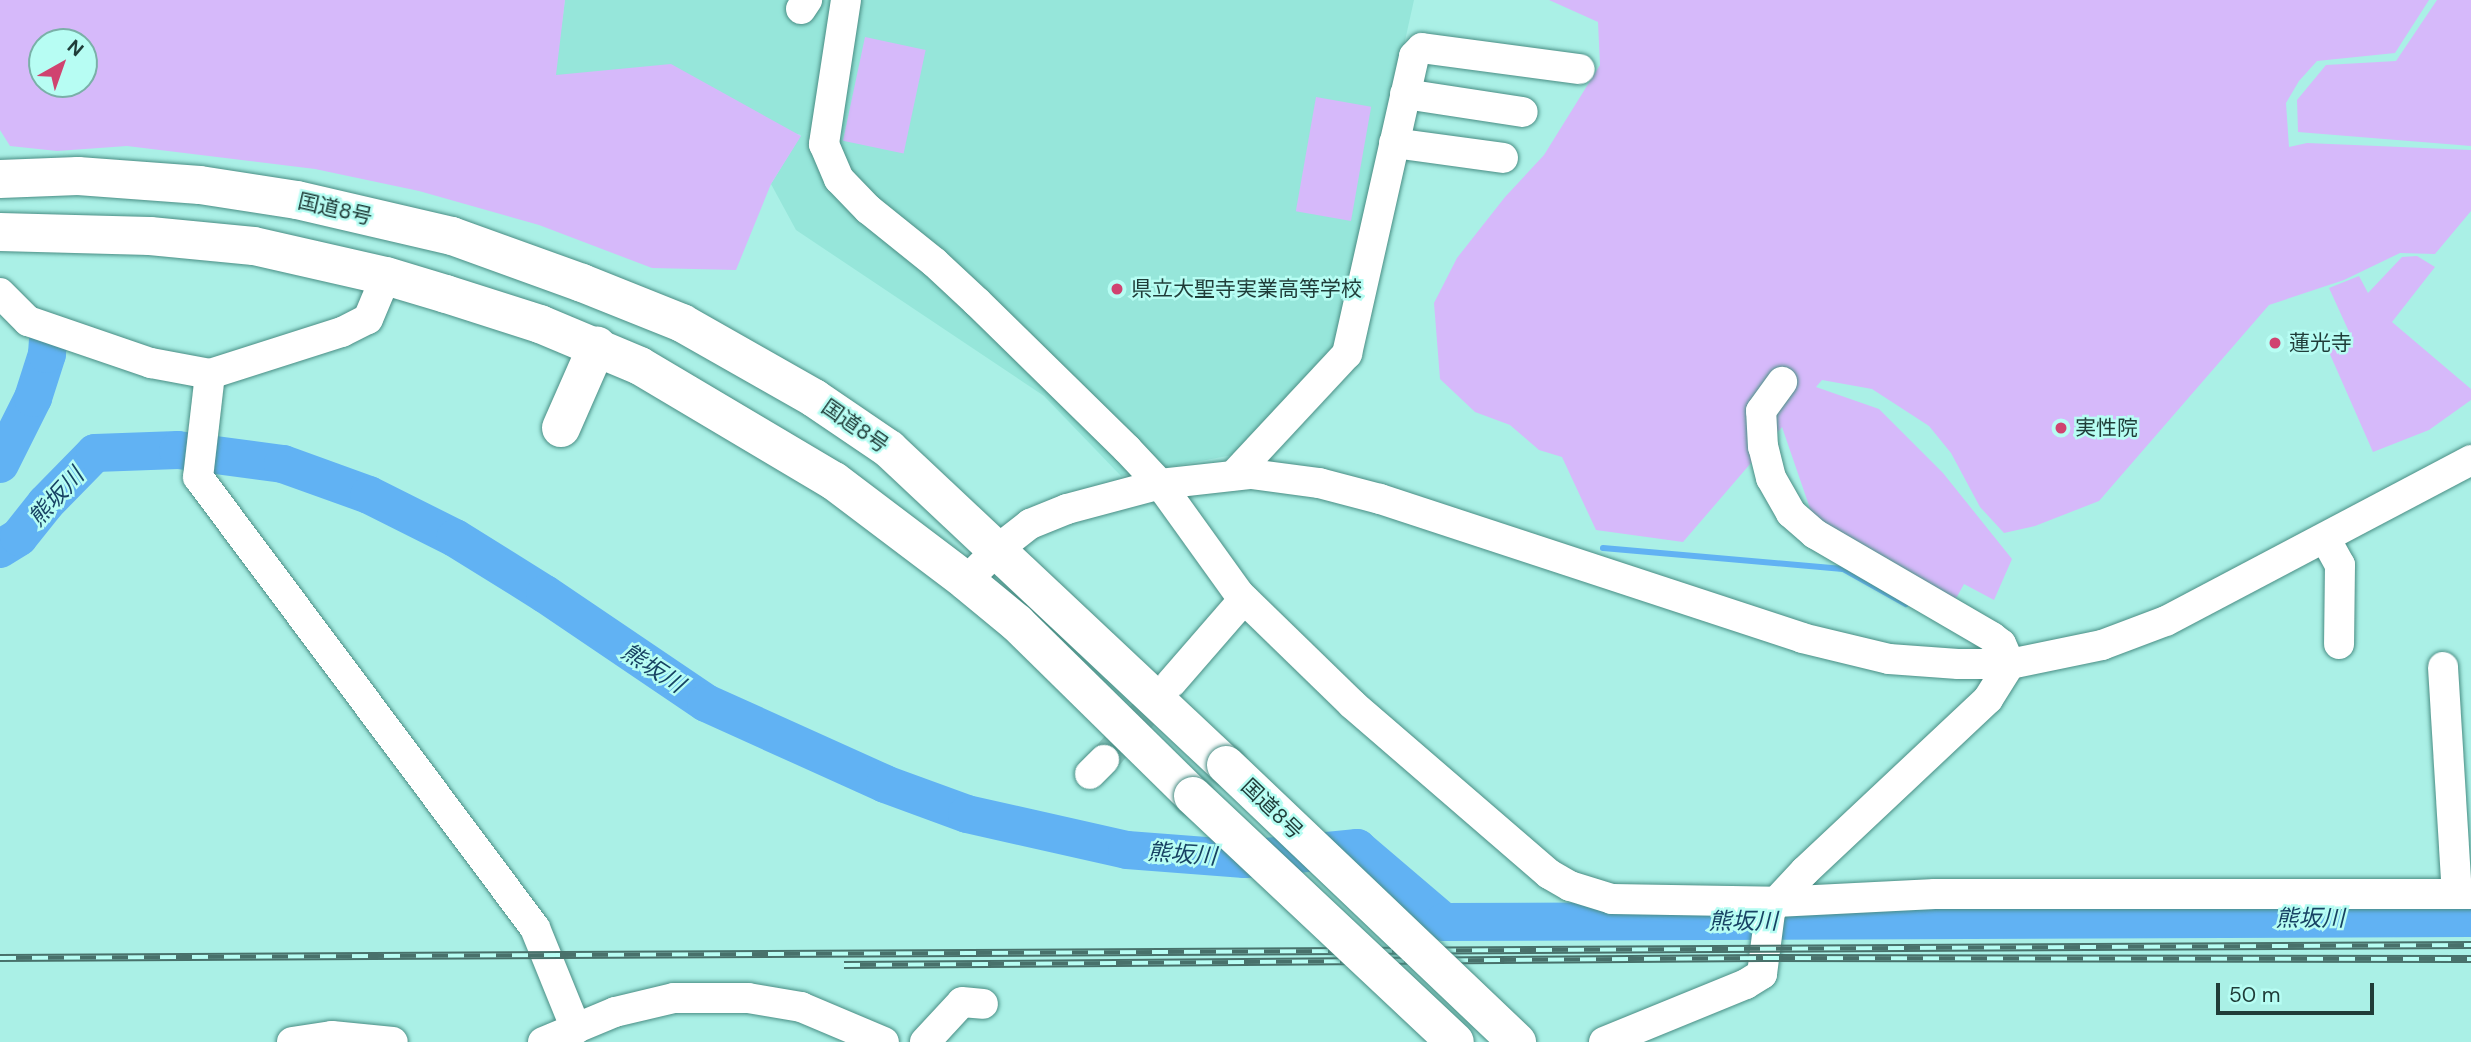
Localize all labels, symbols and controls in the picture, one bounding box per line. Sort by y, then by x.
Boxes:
north arrow [28,28,98,98]
text: N [62,34,89,62]
street label: 国道8号 [295,188,375,230]
place label: 県立大聖寺実業高等学校 [1131,276,1362,302]
marker: 県立大聖寺実業高等学校 [1109,281,1125,297]
place label: 蓮光寺 [2289,330,2352,356]
marker: 蓮光寺 [2267,335,2283,351]
street label: 国道8号 [817,394,893,458]
place label: 実性院 [2075,415,2138,441]
marker: 実性院 [2053,420,2069,436]
water label: 熊坂川 [23,462,89,532]
water label: 熊坂川 [617,638,689,698]
street label: 国道8号 [1236,774,1308,844]
water label: 熊坂川 [1147,838,1217,870]
water label: 熊坂川 [2276,904,2344,932]
water label: 熊坂川 [1709,907,1777,935]
scale bar [2219,968,2376,1012]
text: 50 m [2229,981,2280,1009]

